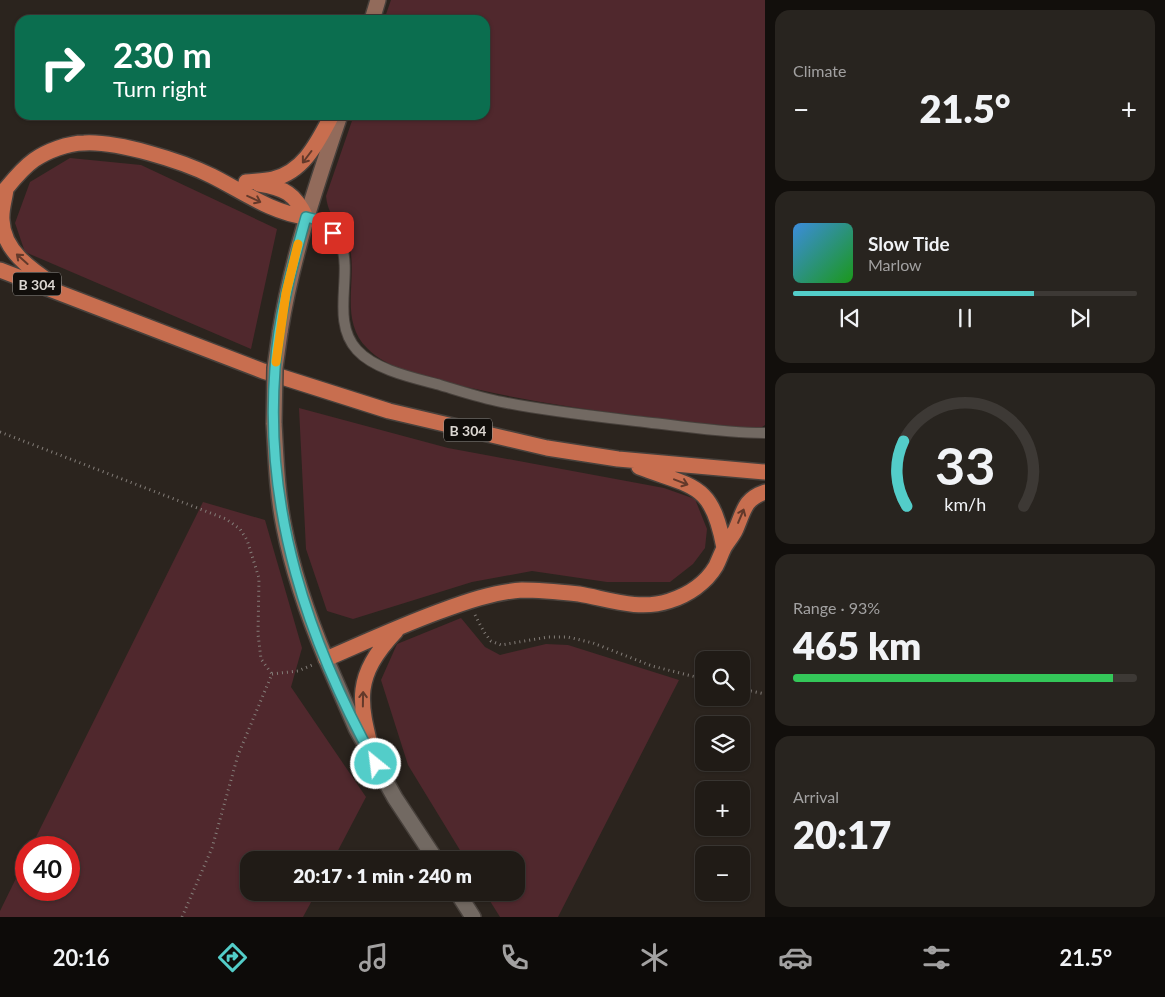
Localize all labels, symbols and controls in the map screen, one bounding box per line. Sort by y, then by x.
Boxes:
text: 230 m [113,33,212,75]
icon: right [30,35,95,100]
text: Climate [793,61,846,80]
text: Turn right [113,75,207,102]
text: 21.5° [919,85,1011,131]
text: − [793,92,809,126]
text: + [1121,92,1137,126]
one-way arrow [302,150,312,164]
one-way arrow [246,194,261,204]
pin [312,212,354,254]
icon: arrive [319,219,347,247]
text: Slow Tide [868,232,950,255]
one-way arrow [15,254,28,265]
text: Marlow [868,255,922,274]
road number: B 304 [13,272,61,296]
icon: previous [836,304,864,332]
icon: pause [951,304,979,332]
icon: next [1066,304,1094,332]
road number: B 304 [444,418,492,442]
text: 33 [935,434,995,496]
one-way arrow [673,478,688,487]
text: km/h [944,493,986,515]
one-way arrow [736,509,746,524]
text: Range · 93% [793,598,880,617]
text: 465 km [793,622,921,668]
map controls [695,651,750,901]
button: search [695,651,750,706]
one-way arrow [358,692,367,708]
button: layers [695,716,750,771]
position arrow [349,737,401,789]
button: + [695,781,750,836]
text: Arrival [793,787,839,806]
text: 20:17 [793,811,891,857]
speed limit sign: 40 [15,836,80,901]
button: − [695,846,750,901]
text: 20:17 · 1 min · 240 m [293,864,472,887]
icon: directions [215,940,250,975]
icon: music [356,940,391,975]
icon: phone [497,940,532,975]
icon: climate [637,940,672,975]
icon: car [778,940,813,975]
icon: filters [919,940,954,975]
text: 20:16 [53,944,110,971]
text: 21.5° [1059,944,1112,971]

